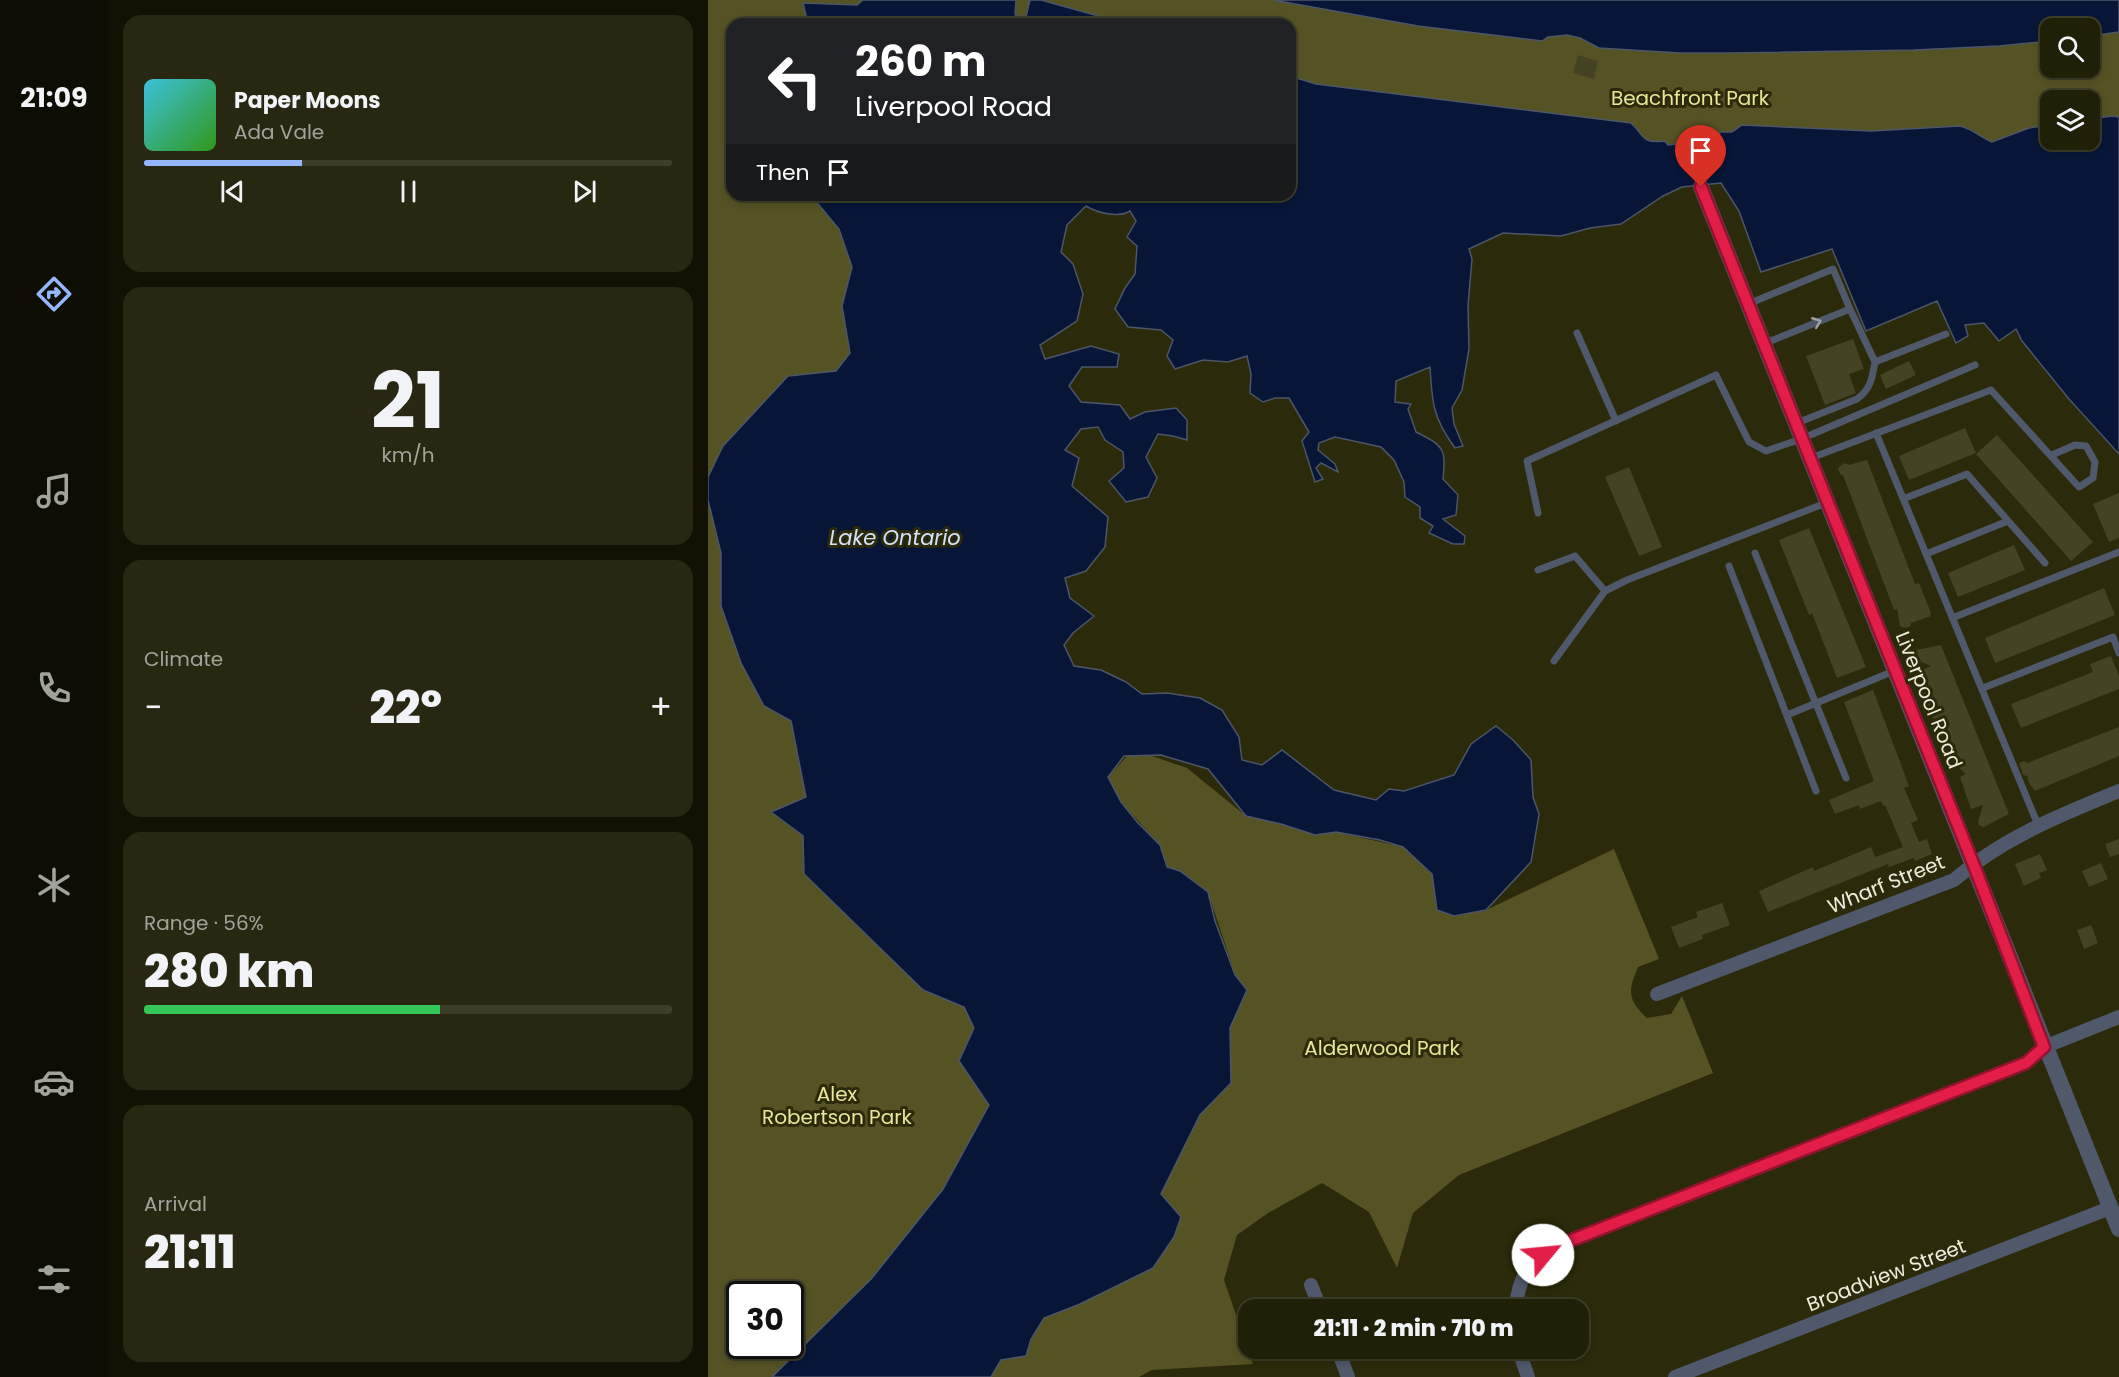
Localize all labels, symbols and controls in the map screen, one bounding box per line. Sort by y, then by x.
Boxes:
map controls [2040,18,2100,150]
button: search [2040,18,2100,78]
text: 260 m [855,32,987,91]
icon: left [756,42,834,120]
text: 21:09 [20,79,88,116]
park label: Beachfront Park [1611,84,1770,112]
text: Paper Moons [234,85,381,116]
text: Liverpool Road [855,88,1052,125]
button: layers [2040,90,2100,150]
text: Ada Vale [234,118,324,146]
pin [1675,125,1726,187]
icon: arrive [1684,134,1717,167]
icon: arrive [822,156,855,189]
text: Then [756,157,810,188]
icon: previous [216,175,249,208]
icon: pause [392,175,425,208]
icon: next [568,175,601,208]
icon: directions [33,273,75,315]
one-way arrow [1811,317,1822,329]
text: 21 [371,346,445,455]
text: km/h [381,441,435,469]
icon: music [33,470,75,512]
water label: Lake Ontario [829,523,961,552]
street label: Liverpool Road [1889,627,1969,773]
text: Climate [144,645,223,673]
icon: phone [33,667,75,709]
text: 22° [369,676,442,739]
text: − [144,684,162,731]
text: + [649,684,672,731]
street label: Wharf Street [1823,848,1949,920]
icon: climate [33,864,75,906]
text: Range · 56% [144,909,264,937]
text: 280 km [144,940,314,1003]
park label: Alderwood Park [1304,1034,1460,1062]
icon: car [33,1061,75,1103]
park label: Alex Robertson Park [762,1080,913,1131]
text: Arrival [144,1190,207,1218]
text: 21:11 [144,1221,235,1284]
position arrow [1511,1223,1575,1287]
street label: Broadview Street [1802,1232,1970,1318]
icon: filters [33,1258,75,1300]
speed limit sign: 30 [726,1281,804,1359]
text: 21:11 · 2 min · 710 m [1314,1313,1513,1344]

